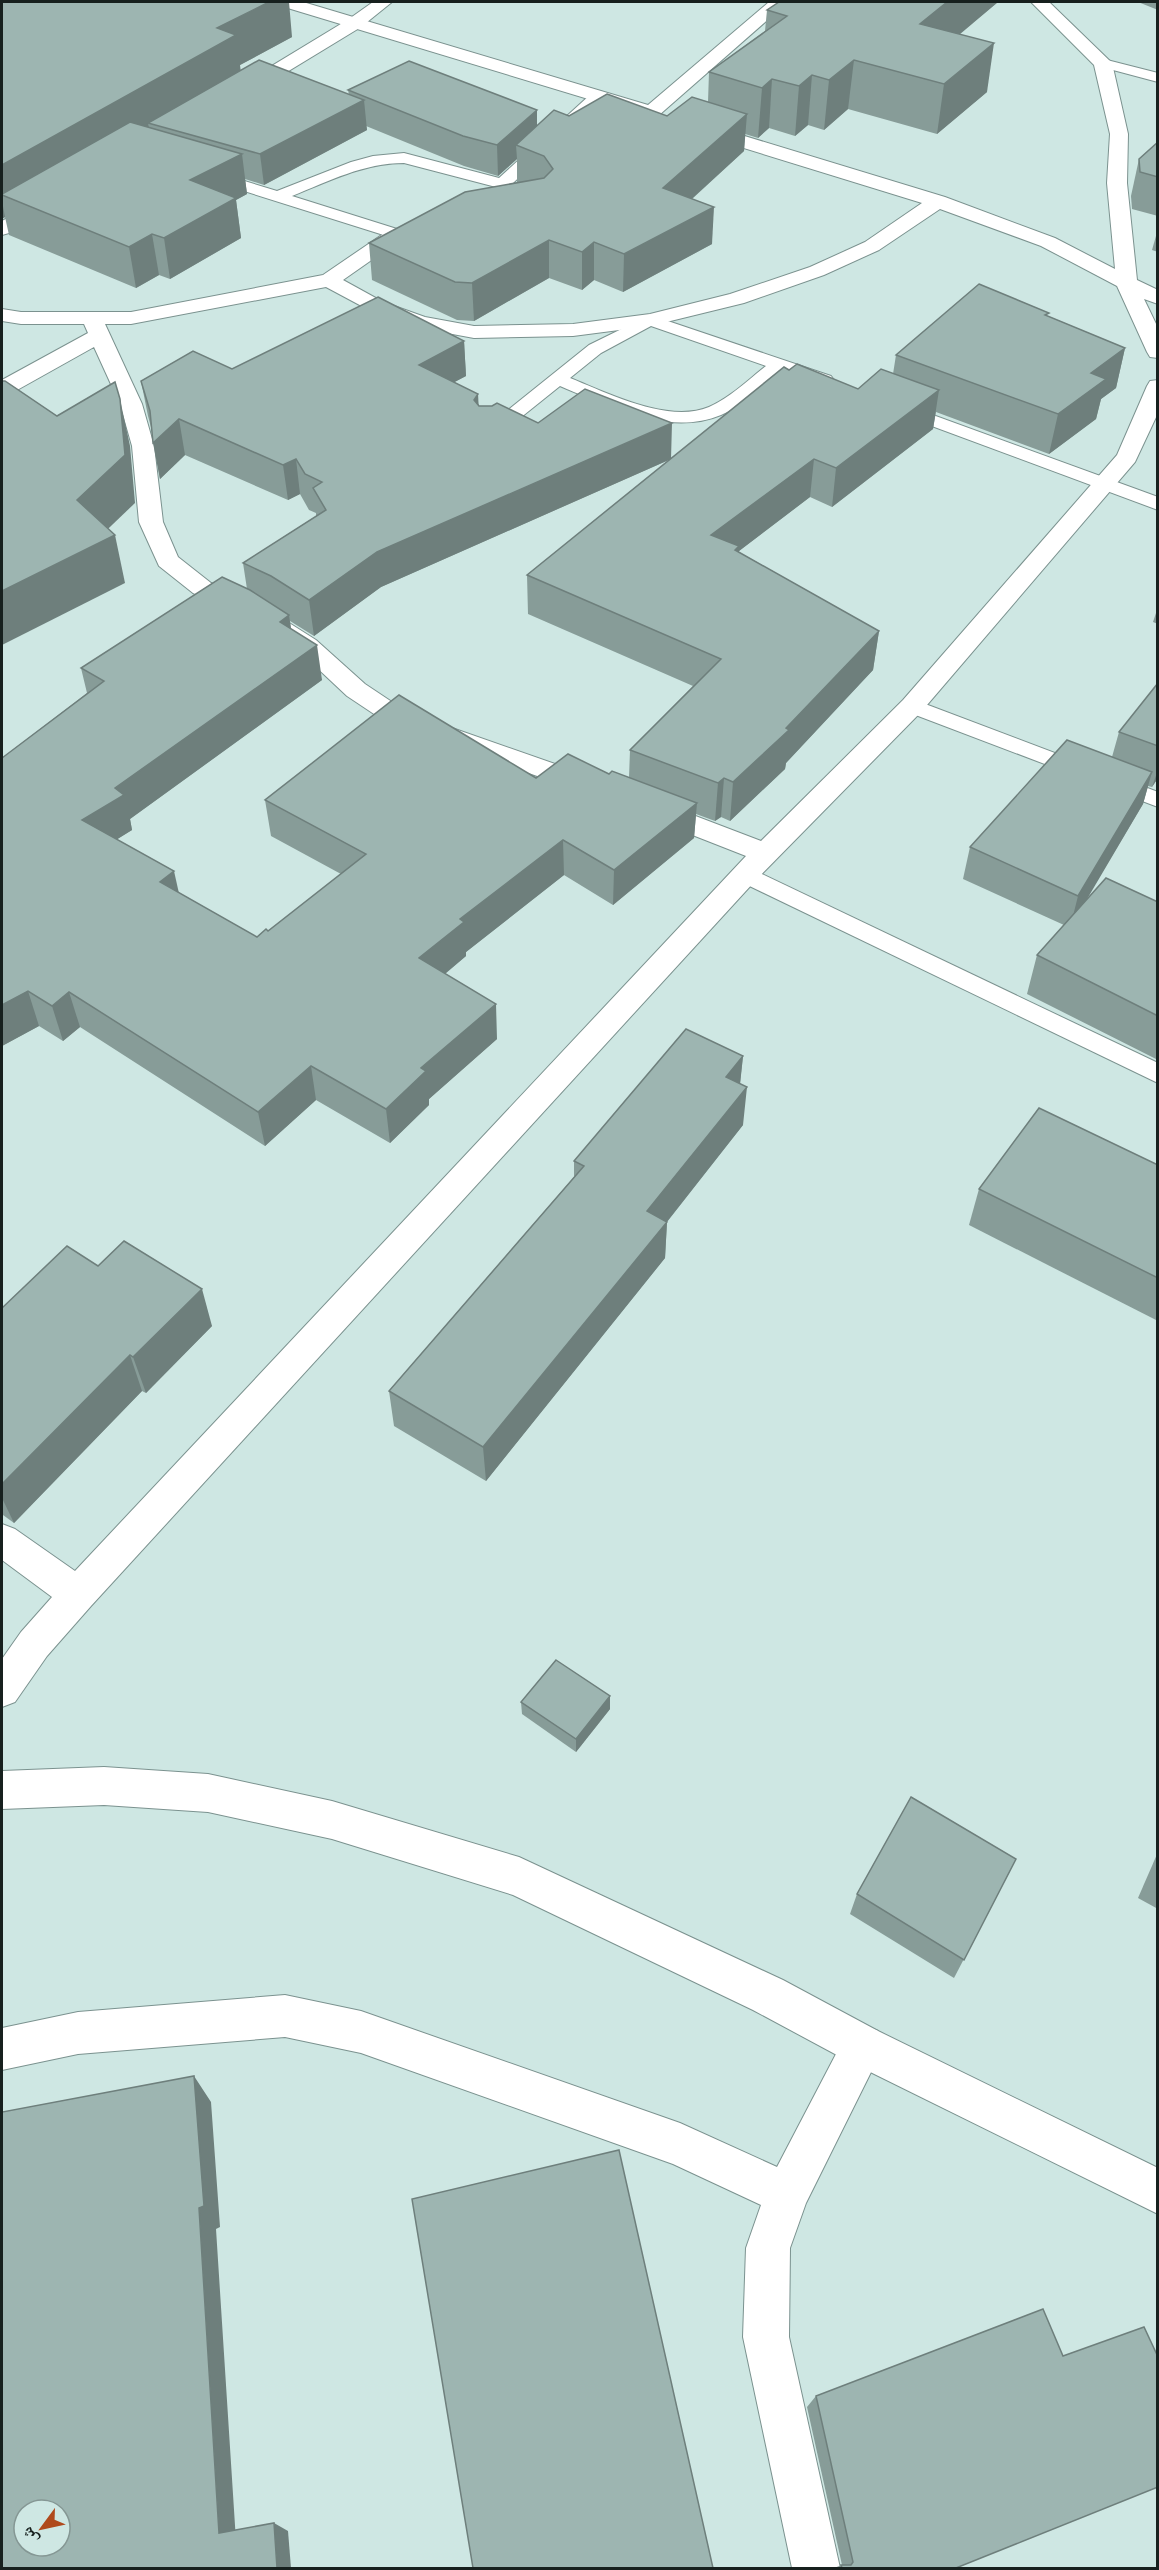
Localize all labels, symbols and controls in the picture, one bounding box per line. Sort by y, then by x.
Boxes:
north arrow [12,2498,72,2558]
text: ش [16,2524,42,2549]

